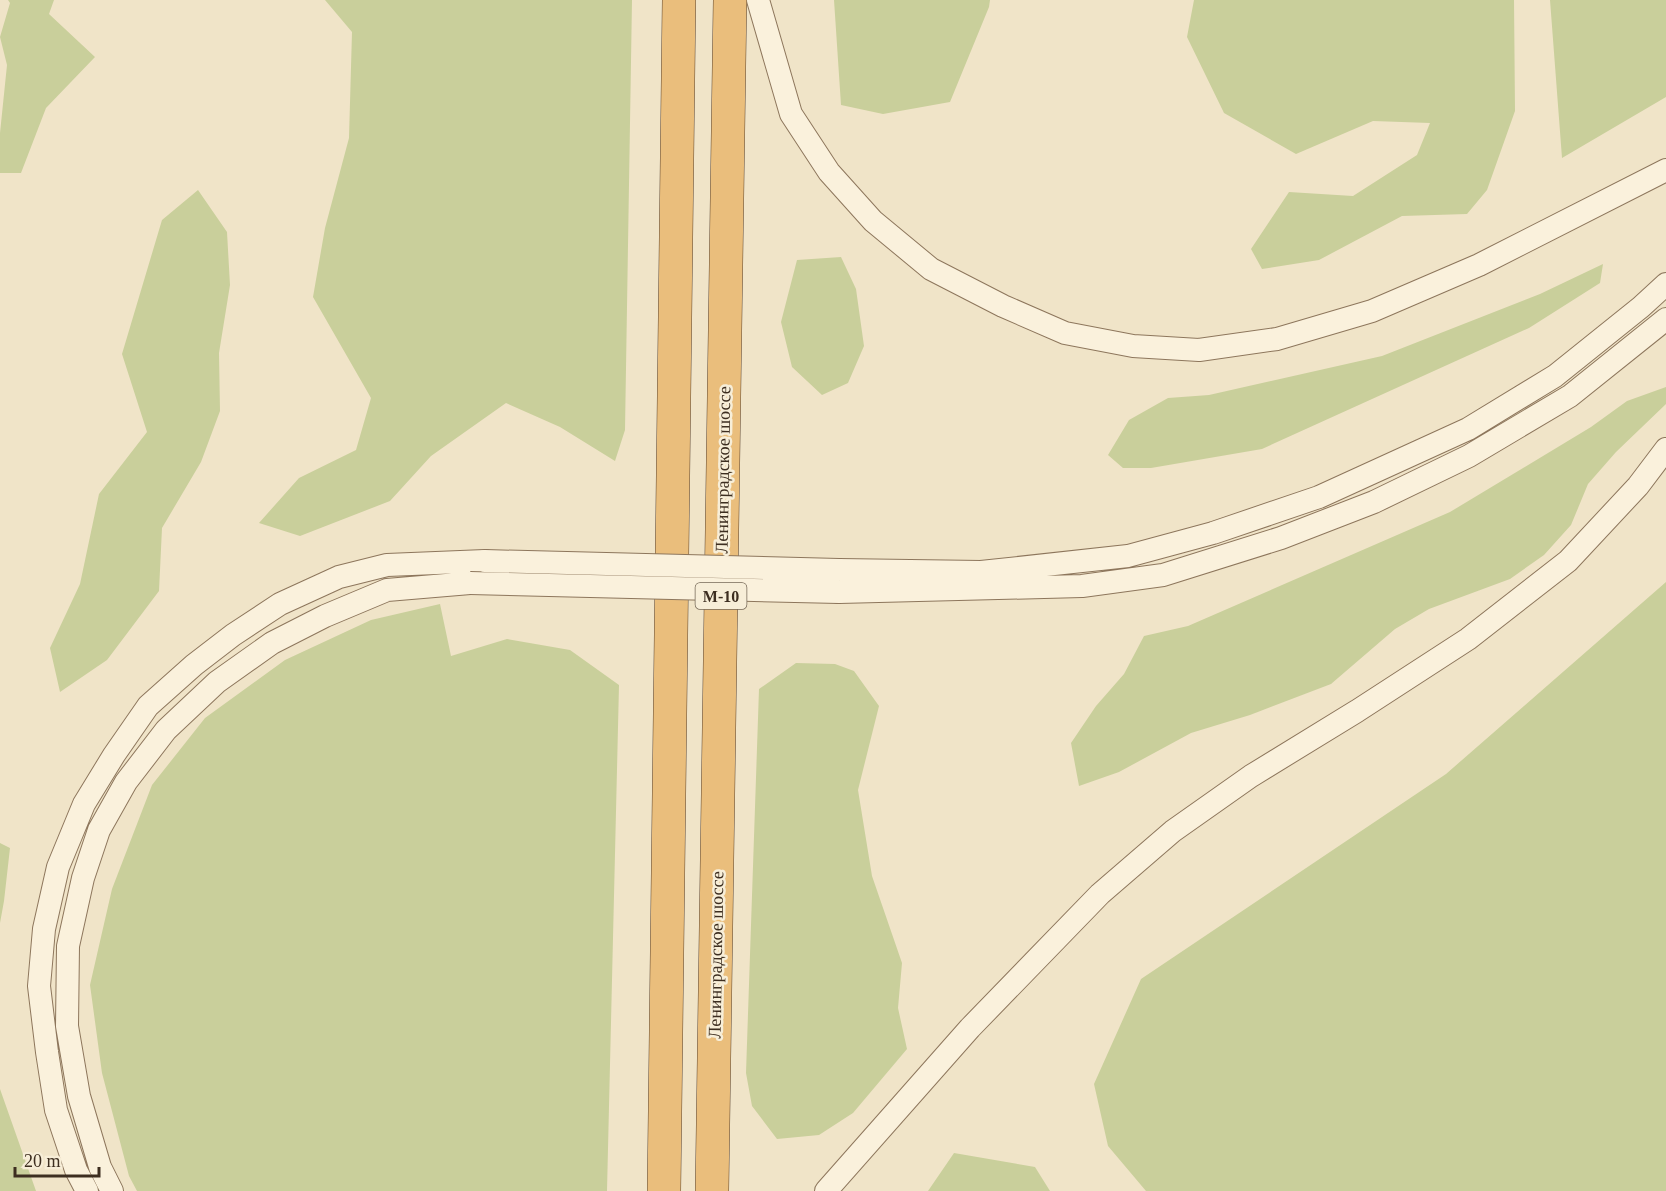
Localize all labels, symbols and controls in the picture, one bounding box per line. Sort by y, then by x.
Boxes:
street label: Ленинградское шоссе [712,386,734,554]
road number: М-10 [696,583,746,609]
street label: Ленинградское шоссе [705,871,727,1039]
scale bar [15,1140,99,1178]
text: 20 m [24,1151,61,1171]

